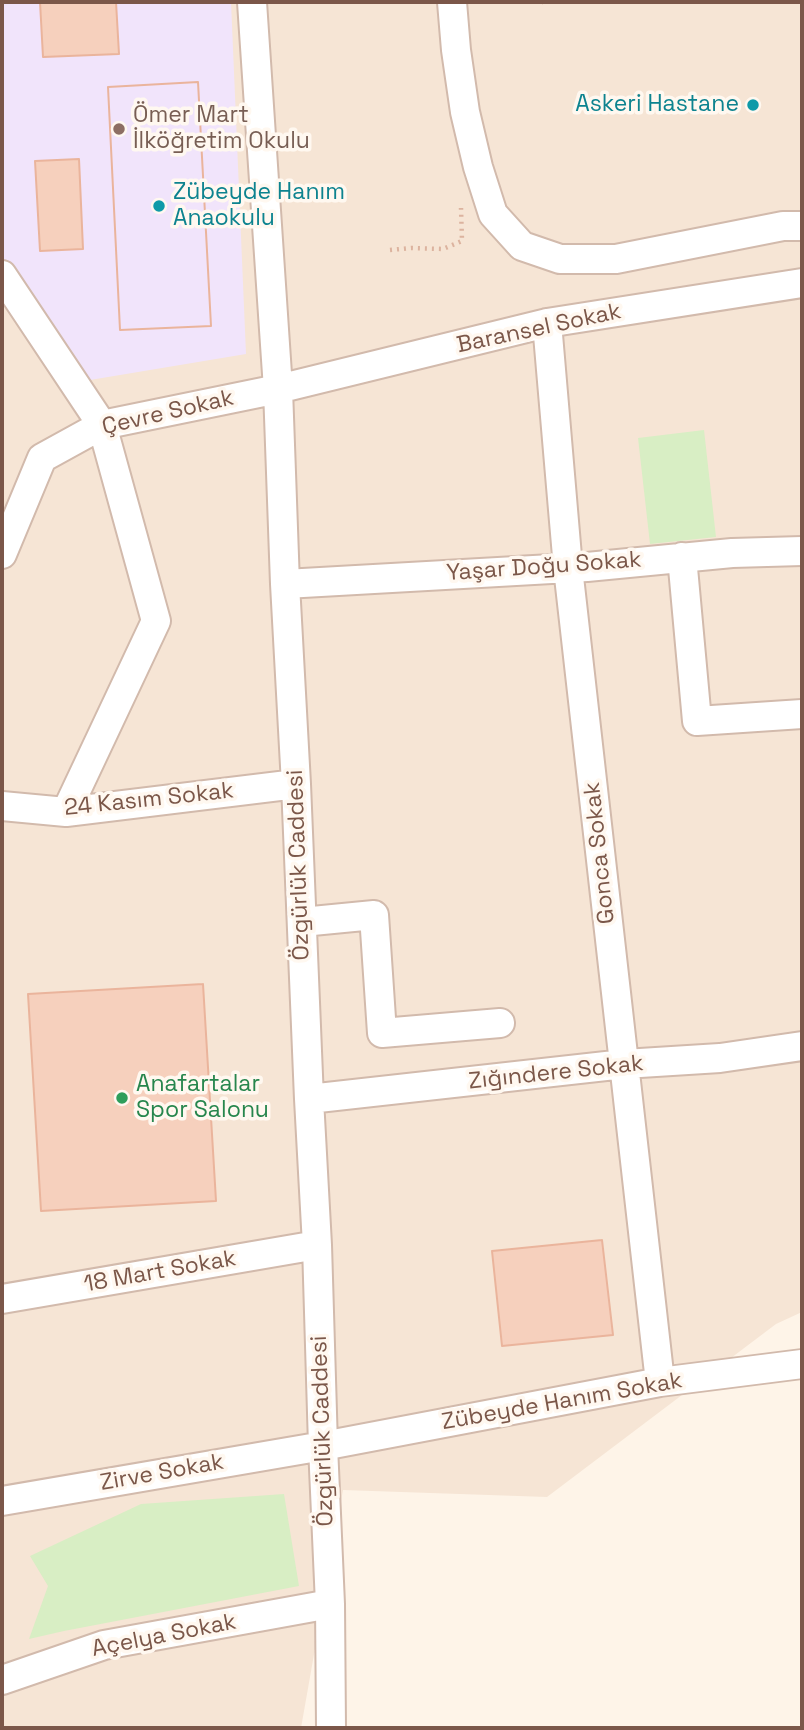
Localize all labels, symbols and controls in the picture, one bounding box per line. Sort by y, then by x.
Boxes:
place label: Askeri Hastane [575,91,739,119]
marker: Askeri Hastane [745,97,761,113]
place label: Ömer Mart İlköğretim Okulu [133,102,310,156]
marker: Ömer Mart İlköğretim Okulu [111,121,127,137]
place label: Zübeyde Hanım Anaokulu [173,179,345,233]
marker: Zübeyde Hanım Anaokulu [151,198,167,214]
street label: Baransel Sokak [454,298,624,360]
street label: Çevre Sokak [100,384,236,442]
street label: Yaşar Doğu Sokak [446,546,642,588]
street label: Özgürlük Caddesi [282,769,316,961]
street label: 24 Kasım Sokak [63,777,235,823]
street label: Gonca Sokak [579,781,621,925]
street label: Zığındere Sokak [467,1050,645,1096]
place label: Anafartalar Spor Salonu [136,1071,269,1125]
marker: Anafartalar Spor Salonu [114,1090,130,1106]
street label: 18 Mart Sokak [82,1245,238,1299]
street label: Özgürlük Caddesi [306,1335,340,1527]
street label: Zübeyde Hanım Sokak [440,1367,684,1437]
street label: Zirve Sokak [98,1449,226,1497]
street label: Açelya Sokak [89,1608,239,1664]

